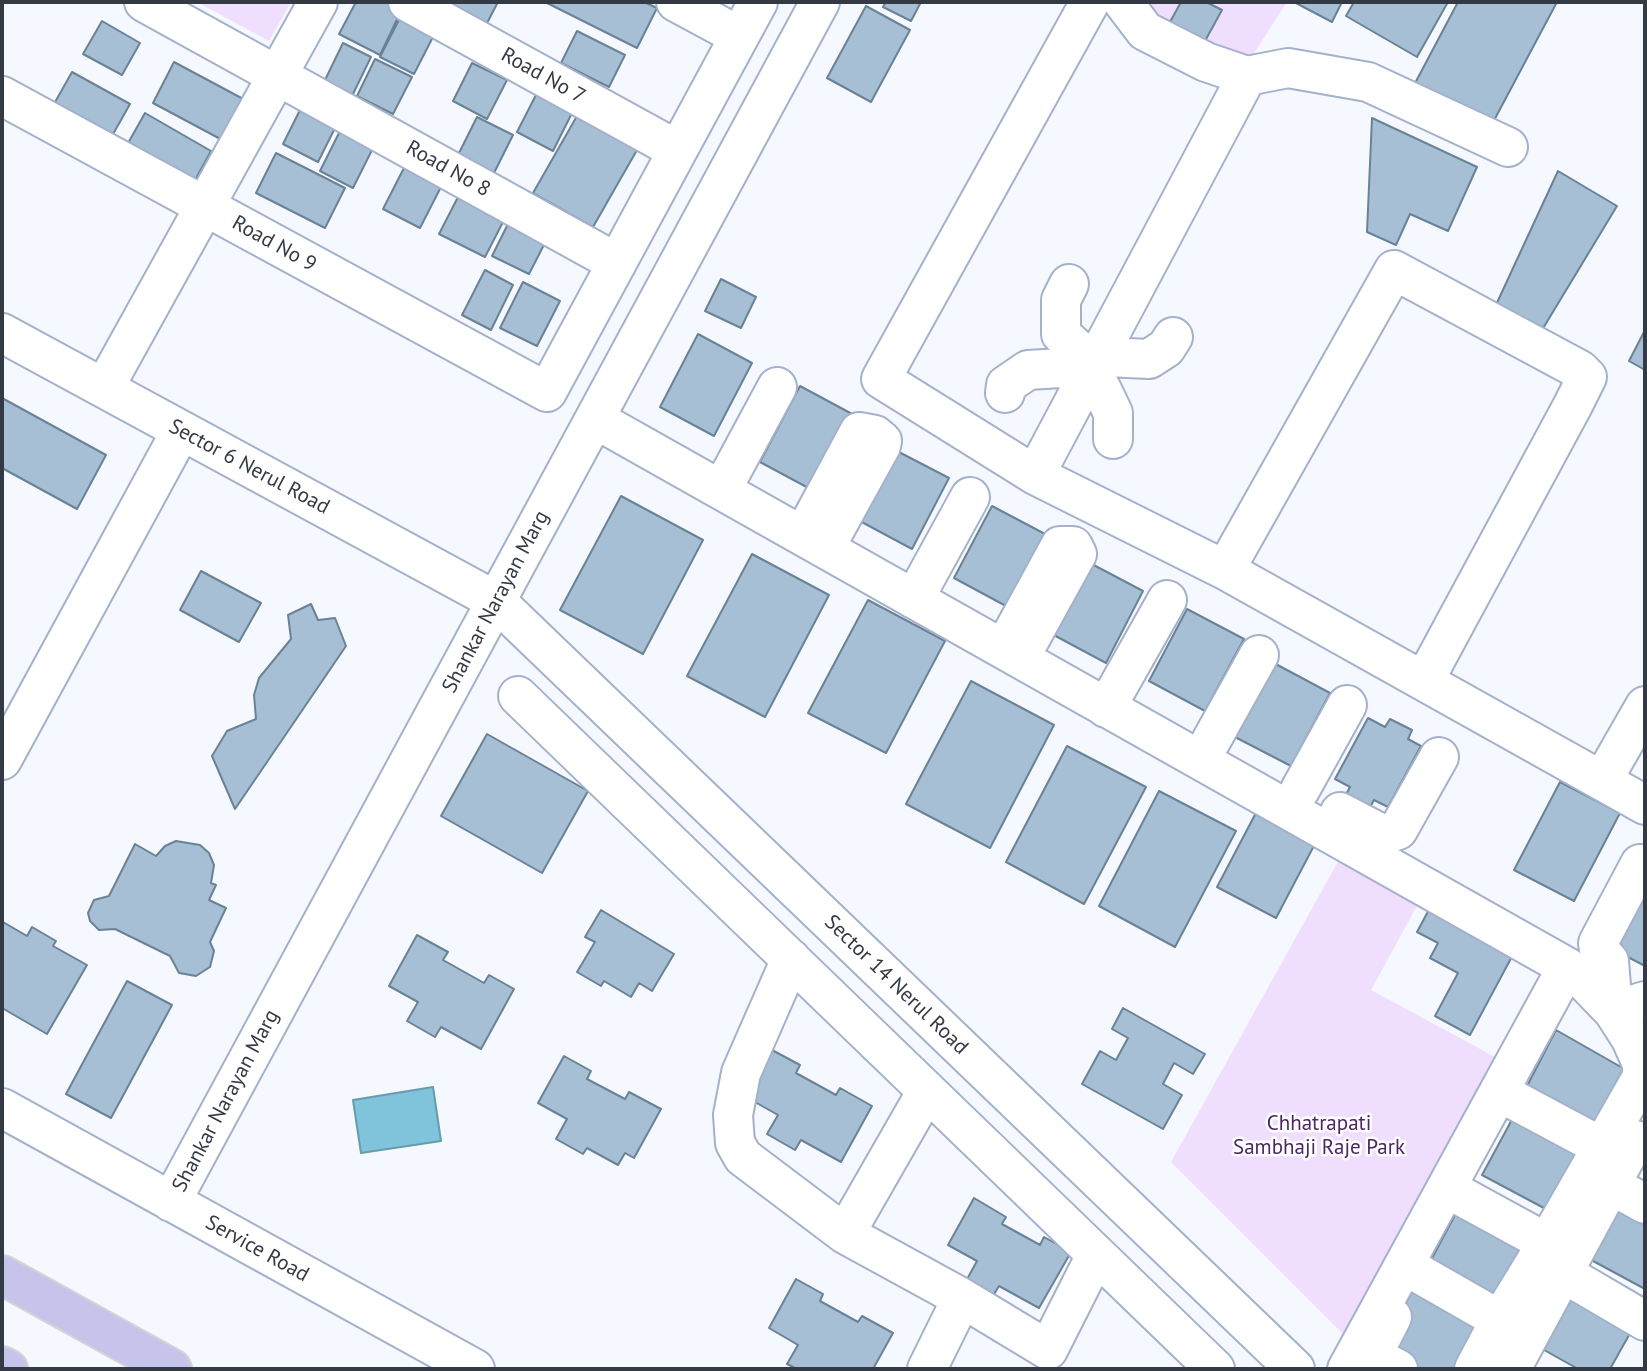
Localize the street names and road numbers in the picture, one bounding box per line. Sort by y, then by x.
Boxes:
street label: Road No 7 [496,43,590,109]
street label: Road No 8 [401,136,495,202]
street label: Road No 9 [227,211,321,277]
street label: Sector 6 Nerul Road [164,414,334,520]
street label: Shankar Narayan Marg [437,507,555,697]
street label: Sector 14 Nerul Road [819,910,973,1060]
street label: Shankar Narayan Marg [167,1006,285,1196]
street label: Service Road [201,1210,313,1288]

